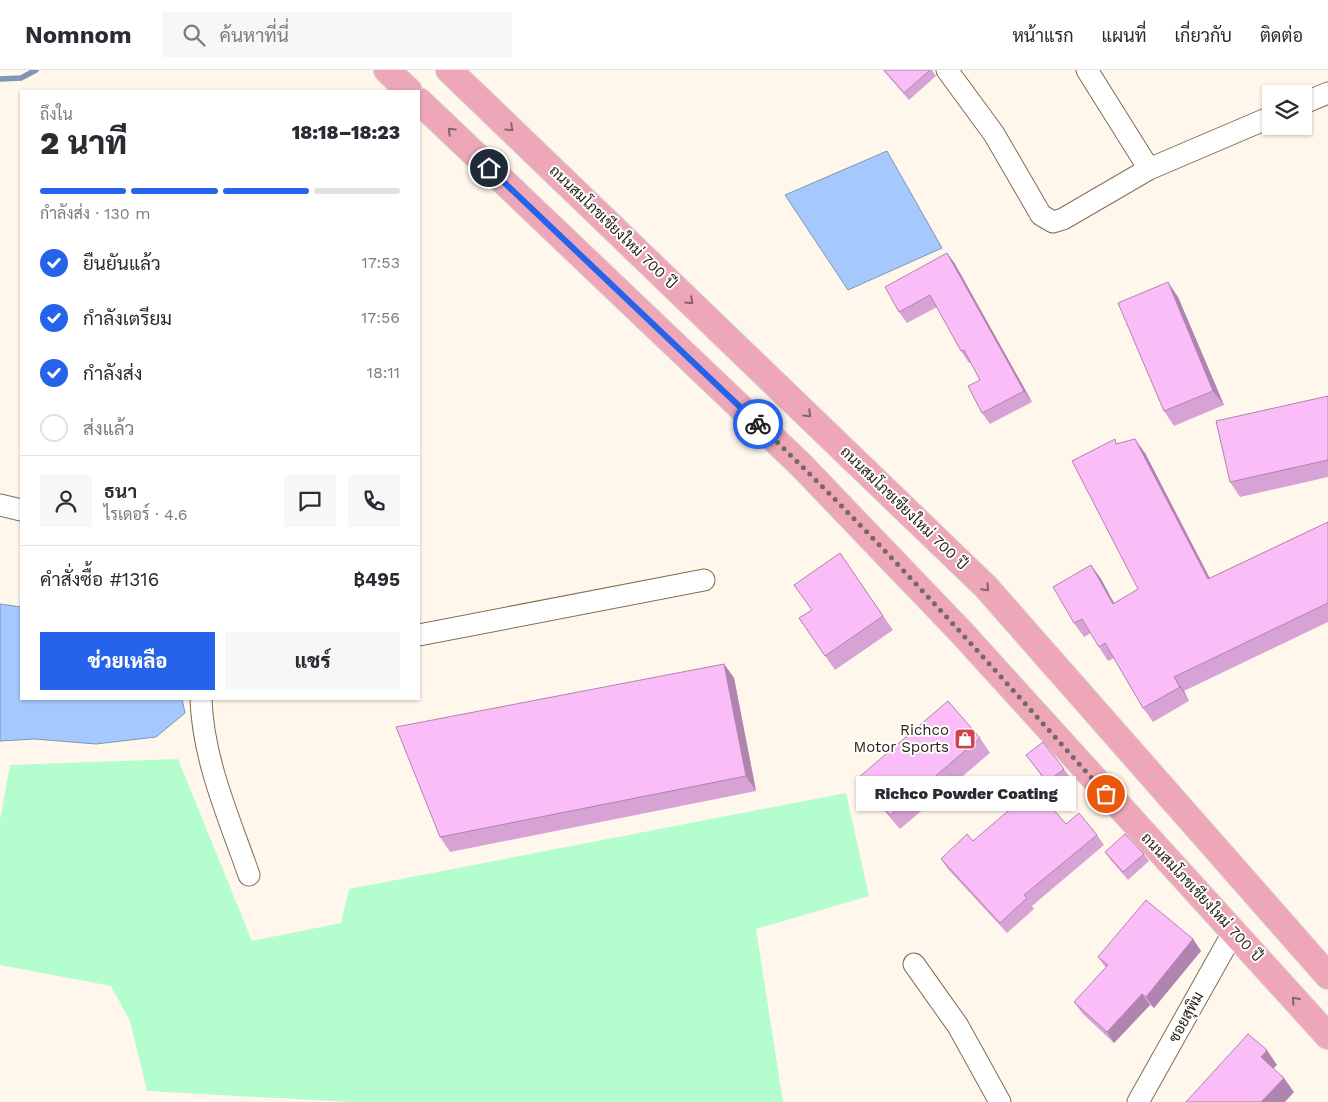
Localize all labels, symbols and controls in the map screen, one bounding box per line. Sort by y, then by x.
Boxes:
search box [162,12,512,57]
text: Nomnom [25,21,132,49]
icon: search [180,21,208,49]
text: ค้นหาที่นี่ [220,24,289,47]
text: หน้าแรก [1012,25,1074,46]
text: แผนที่ [1102,25,1146,46]
text: เกี่ยวกับ [1174,25,1232,46]
text: ติดต่อ [1260,25,1303,46]
map controls [1262,85,1312,135]
button: layers [1262,85,1312,135]
text: ถึงใน [40,105,73,124]
text: 18:18–18:23 [292,121,400,144]
one-way arrow [504,122,513,131]
text: 2 นาที [40,124,127,162]
one-way arrow [447,128,456,137]
pin [468,147,510,189]
icon: home [475,154,503,182]
street label: ถนนสมโภชเชียงใหม่ 700 ปี [546,161,681,292]
text: กำลังส่ง · 130 m [40,204,151,223]
icon: check [40,249,68,277]
text: ยืนยันแล้ว [83,252,161,275]
text: 17:53 [361,253,400,272]
one-way arrow [684,295,693,304]
icon: check [40,304,68,332]
text: กำลังเตรียม [83,307,172,330]
text: 17:56 [361,308,400,327]
icon: check [40,359,68,387]
text: กำลังส่ง [83,362,142,385]
text: 18:11 [367,363,400,382]
courier [733,399,783,449]
one-way arrow [802,408,811,417]
icon: bike [744,410,772,438]
text: ส่งแล้ว [83,417,134,440]
street label: ถนนสมโภชเชียงใหม่ 700 ปี [837,442,972,573]
button: person [40,475,92,527]
button: chat [284,475,336,527]
button: phone [348,475,400,527]
text: ธนา [104,480,137,503]
text: ไรเดอร์ · 4.6 [104,505,187,524]
text: คำสั่งซื้อ #1316 [40,568,159,591]
text: ฿495 [354,568,400,591]
one-way arrow [980,582,989,591]
button: ช่วยเหลือ [40,632,215,690]
button: แชร์ [225,632,400,690]
place label: Richco Motor Sports [853,721,949,756]
shop icon: Richco Motor Sports [953,727,977,751]
pin [1085,773,1127,815]
callout: Richco Powder Coating [856,776,1076,812]
icon: bag [1092,780,1120,808]
text: Richco Powder Coating [874,784,1058,803]
street label: ถนนสมโภชเชียงใหม่ 700 ปี [1138,828,1267,965]
street label: ซอยสุพิม [1165,988,1209,1047]
one-way arrow [1292,997,1301,1006]

